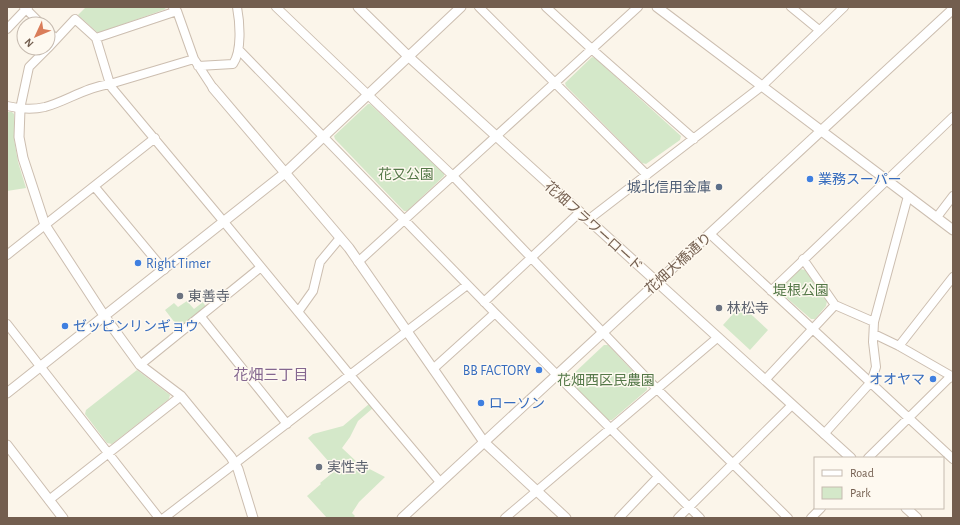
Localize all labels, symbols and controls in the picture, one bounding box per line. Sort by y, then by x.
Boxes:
north arrow [16,16,56,56]
text: N [23,36,36,49]
park label: 花又公園 [378,167,434,182]
place label: 業務スーパー [818,172,902,187]
marker: 業務スーパー [805,174,815,184]
street label: 花畑フラワーロード [542,179,646,274]
place label: 城北信用金庫 [627,179,711,195]
marker: 城北信用金庫 [714,182,724,192]
street label: 花畑大橋通り [642,230,715,297]
place label: Right Timer [146,257,211,271]
marker: Right Timer [133,258,143,268]
park label: 堤根公園 [773,283,829,298]
place label: 東善寺 [188,289,230,304]
marker: 東善寺 [175,291,185,301]
place label: 林松寺 [727,301,769,316]
marker: 林松寺 [714,303,724,313]
place label: ゼッピンリンギョウ [73,319,199,334]
marker: ゼッピンリンギョウ [60,321,70,331]
place label: BB FACTORY [463,364,532,378]
marker: BB FACTORY [534,365,544,375]
district label: 花畑三丁目 [233,367,309,383]
place label: オオヤマ [869,372,925,387]
park label: 花畑西区民農園 [557,373,655,388]
marker: オオヤマ [928,374,938,384]
place label: ローソン [489,397,545,411]
marker: ローソン [476,398,486,408]
legend [814,457,944,509]
place label: 実性寺 [327,460,369,475]
marker: 実性寺 [314,462,324,472]
text: Road [850,467,874,479]
text: Park [850,487,871,499]

